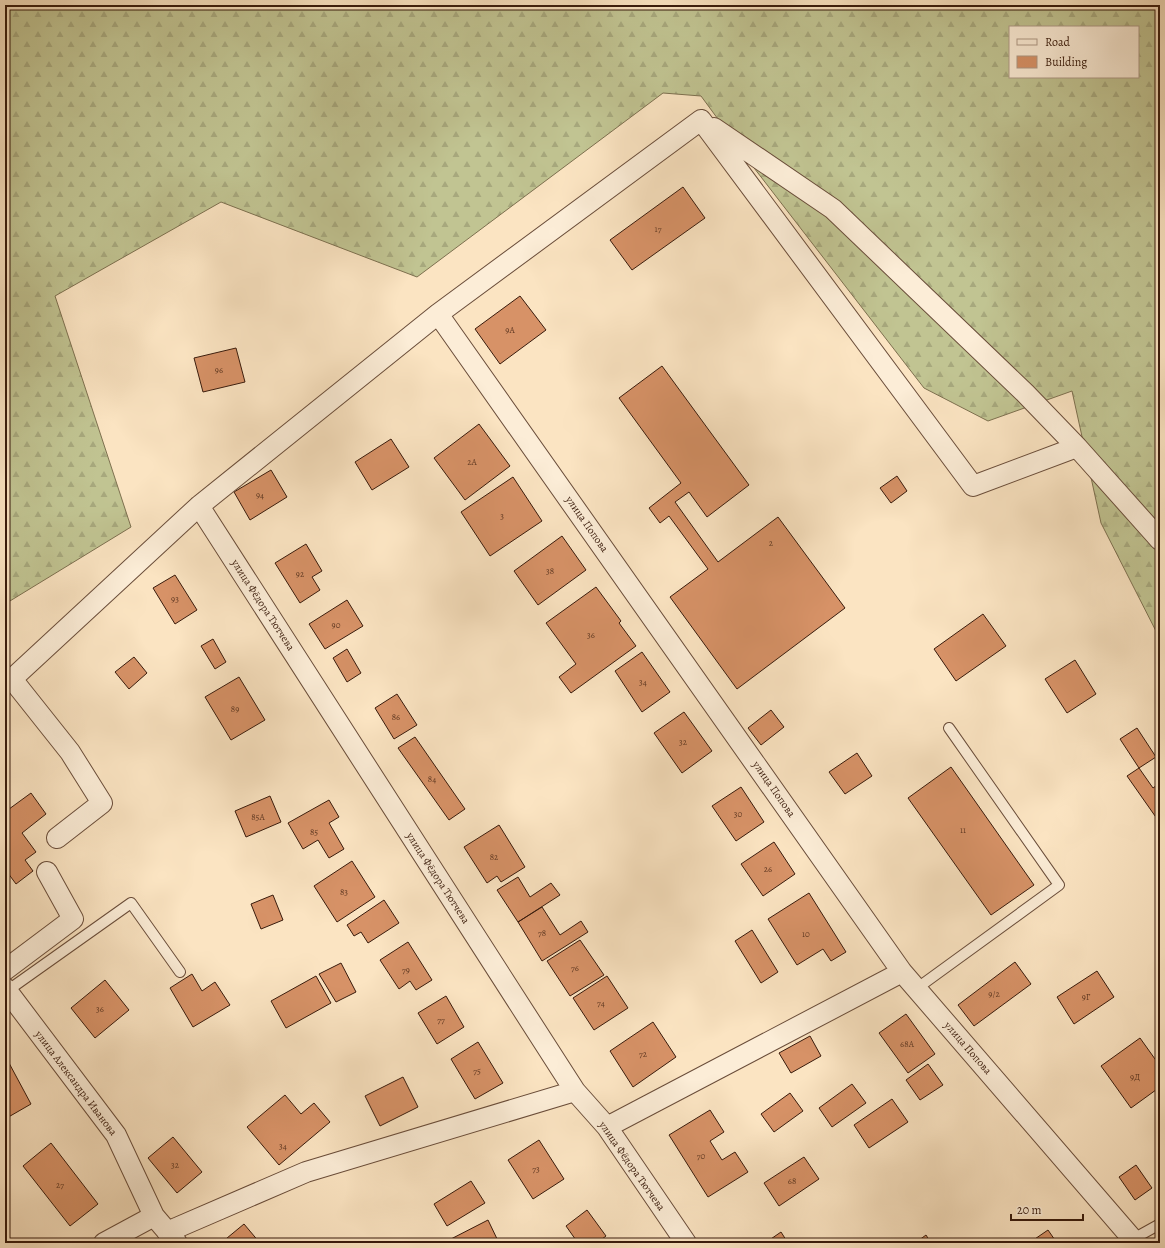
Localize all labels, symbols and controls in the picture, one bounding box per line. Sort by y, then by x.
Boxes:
legend [1009,26,1139,78]
text: Road [1045,34,1071,50]
text: Building [1045,54,1087,70]
house number: 17 [655,223,662,235]
house number: 9А [505,324,515,336]
house number: 96 [215,364,223,376]
house number: 2А [467,456,478,468]
house number: 94 [256,489,264,501]
street label: улица Попова [561,492,612,556]
house number: 3 [500,510,504,522]
house number: 2 [769,537,774,549]
street label: улица Фёдора Тютчева [227,556,299,654]
house number: 38 [546,565,554,577]
house number: 92 [296,568,305,580]
house number: 93 [171,593,179,605]
house number: 90 [332,619,341,631]
house number: 36 [587,629,595,641]
house number: 34 [639,676,647,688]
house number: 89 [231,703,239,715]
house number: 86 [392,711,400,723]
house number: 32 [679,736,688,748]
street label: улица Попова [748,757,799,821]
house number: 84 [428,773,436,785]
house number: 30 [734,808,742,820]
house number: 85А [251,811,265,823]
house number: 11 [960,824,966,836]
house number: 85 [310,826,318,838]
street label: улица Фёдора Тютчева [402,829,474,927]
house number: 82 [490,851,499,863]
house number: 26 [764,863,772,875]
house number: 83 [340,886,348,898]
house number: 78 [538,927,546,939]
house number: 10 [802,928,810,940]
house number: 76 [571,962,579,974]
house number: 79 [402,964,410,976]
house number: 9/2 [988,988,1000,1000]
house number: 9Г [1082,991,1091,1003]
house number: 74 [597,997,605,1009]
house number: 36 [96,1003,104,1015]
house number: 77 [437,1014,445,1026]
street label: улица Попова [940,1018,996,1078]
street label: улица Александра Иванова [31,1027,121,1139]
house number: 68А [900,1038,915,1050]
house number: 72 [639,1048,648,1060]
house number: 75 [473,1065,481,1077]
house number: 9Д [1130,1071,1140,1083]
street label: улица Фёдора Тютчева [595,1117,669,1215]
house number: 34 [279,1140,287,1152]
house number: 70 [697,1150,705,1162]
house number: 32 [171,1159,180,1171]
house number: 73 [532,1163,540,1175]
house number: 68 [788,1175,796,1187]
house number: 27 [56,1179,64,1191]
scale bar [1011,1196,1083,1222]
text: 20 m [1017,1202,1041,1218]

